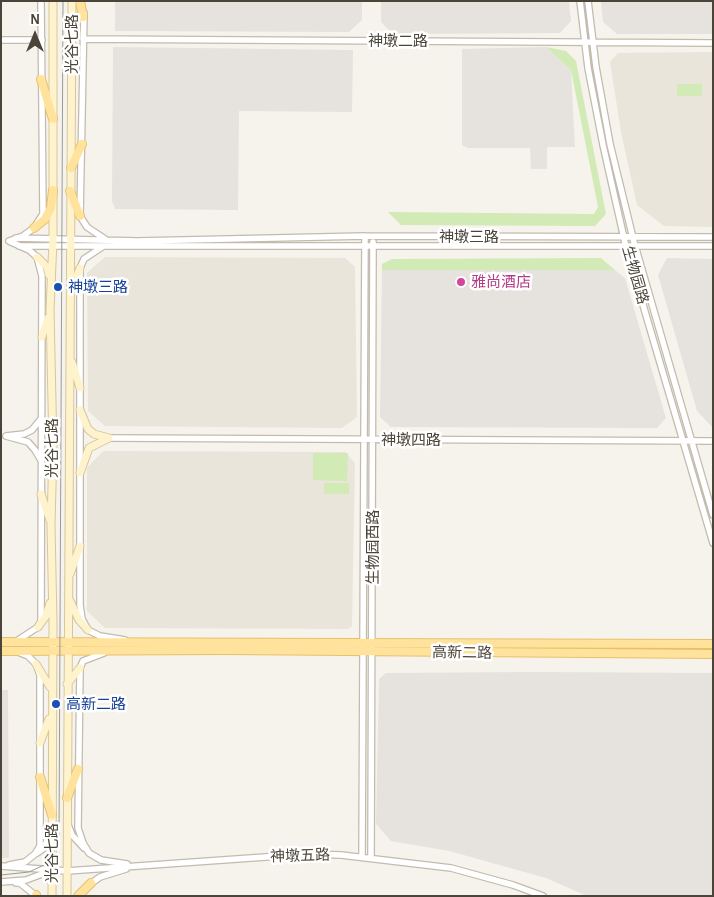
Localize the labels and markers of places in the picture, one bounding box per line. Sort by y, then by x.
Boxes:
place label: 雅尚酒店 [471,273,531,291]
marker: 雅尚酒店 [455,276,467,288]
place label: 神墩三路 [68,278,128,296]
marker: 神墩三路 [52,281,64,293]
place label: 高新二路 [66,695,126,713]
marker: 高新二路 [50,698,62,710]

